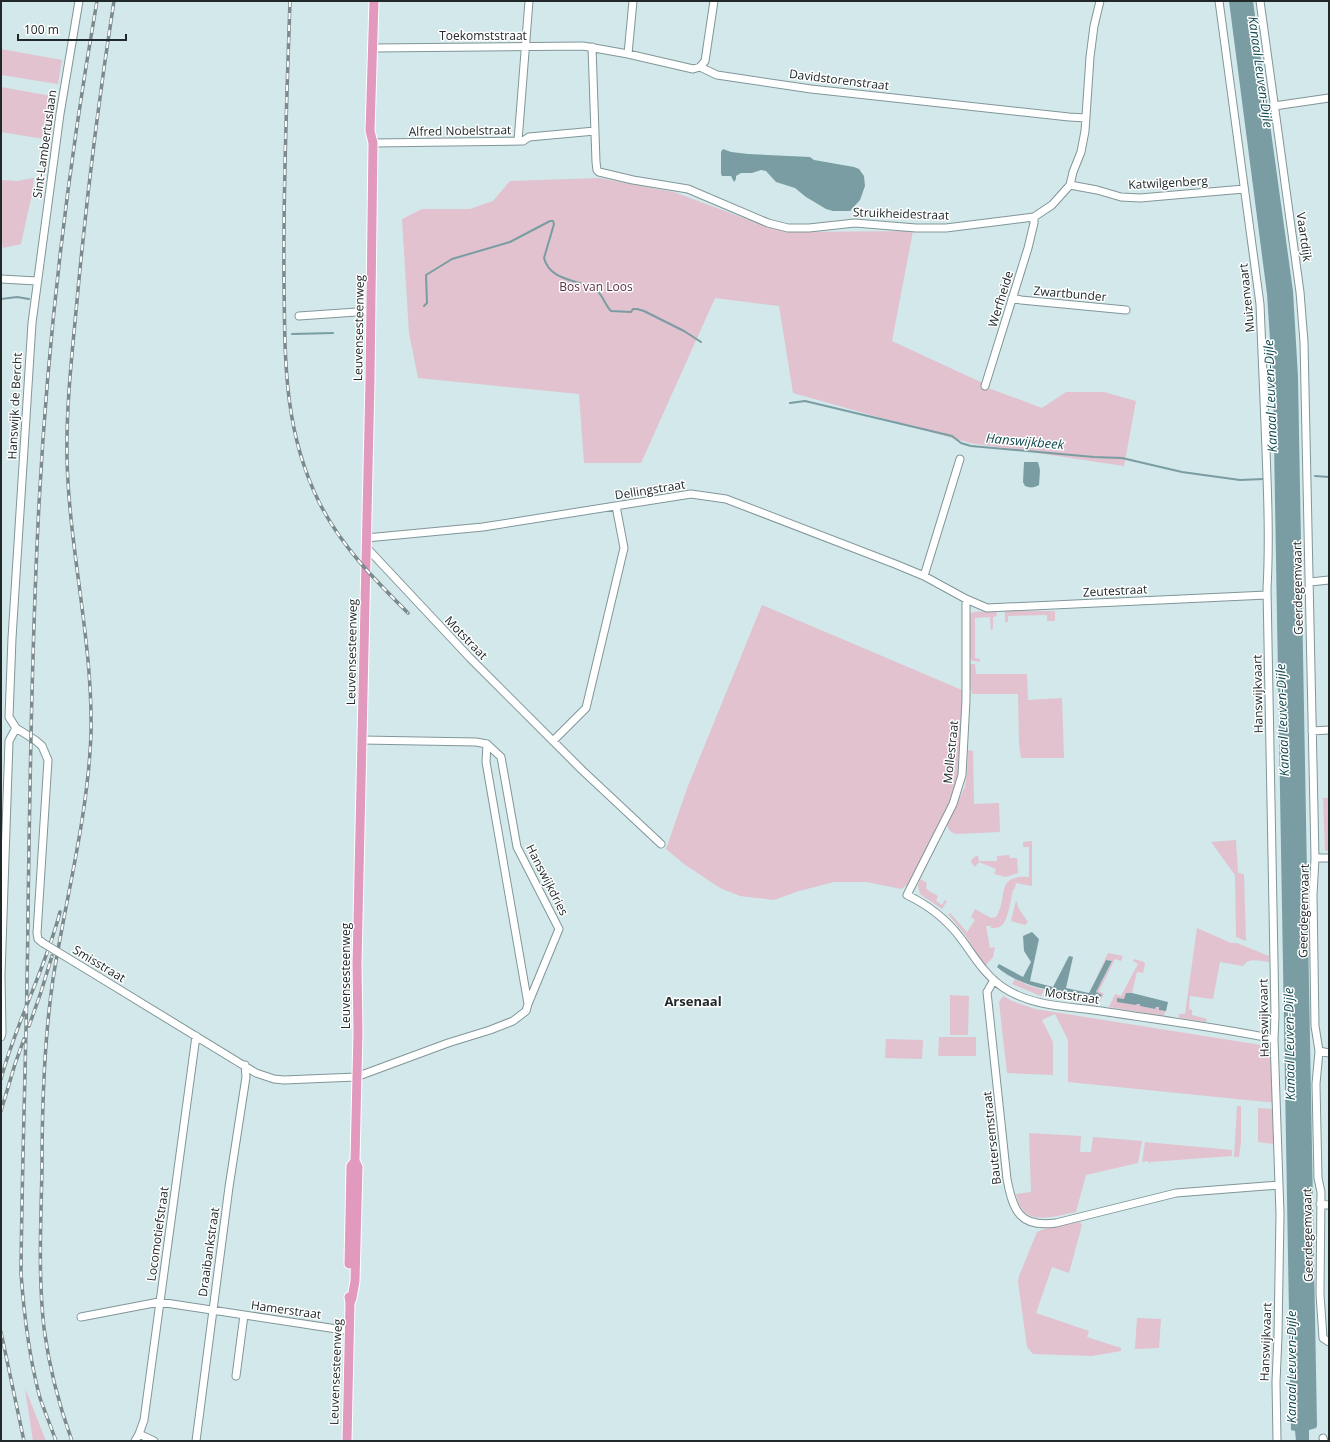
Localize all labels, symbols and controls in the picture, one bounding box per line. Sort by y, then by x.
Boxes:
water label: Kanaal Leuven-Dijle [1244,15,1278,130]
scale bar [18,16,126,42]
text: 100 m [24,21,59,38]
street label: Toekomststraat [439,27,527,44]
street label: Davidstorenstraat [788,65,890,94]
street label: Sint-Lambertuslaan [28,89,61,199]
street label: Alfred Nobelstraat [409,121,511,140]
street label: Katwilgenberg [1128,172,1209,193]
street label: Struikheidestraat [853,203,949,224]
street label: Vaartdijk [1293,211,1316,263]
street label: Muizenvaart [1234,263,1259,333]
street label: Werfheide [984,268,1017,329]
street label: Leuvensesteenweg [349,274,368,381]
park label: Bos van Loos [559,278,633,295]
street label: Zwartbunder [1033,282,1107,305]
water label: Kanaal Leuven-Dijle [1259,339,1281,453]
street label: Hanswijk de Bercht [3,352,26,460]
water label: Hanswijkbeek [985,429,1065,453]
street label: Dellingstraat [614,476,686,503]
street label: Geerdegemvaart [1288,541,1307,635]
street label: Zeutestraat [1082,580,1148,601]
street label: Leuvensesteenweg [342,598,361,705]
street label: Motstraat [441,612,492,663]
street label: Hanswijkvaart [1248,654,1267,734]
water label: Kanaal Leuven-Dijle [1271,663,1293,777]
street label: Mollestraat [939,720,962,784]
street label: Hanswijkdries [522,841,573,919]
street label: Geerdegemvaart [1294,864,1313,958]
street label: Leuvensesteenweg [337,922,354,1029]
street label: Smisstraat [70,941,129,986]
street label: Hanswijkvaart [1254,978,1273,1058]
street label: Motstraat [1044,983,1100,1008]
water label: Kanaal Leuven-Dijle [1279,987,1299,1101]
district label: Arsenaal [664,992,722,1010]
street label: Bautersemstraat [978,1091,1005,1186]
street label: Locomotiefstraat [142,1186,173,1282]
street label: Geerdegemvaart [1298,1188,1317,1282]
street label: Draaibankstraat [194,1206,223,1298]
street label: Hamerstraat [250,1296,322,1323]
street label: Hanswijkvaart [1256,1302,1275,1382]
water label: Kanaal Leuven-Dijle [1282,1310,1300,1423]
street label: Leuvensesteenweg [325,1318,346,1425]

